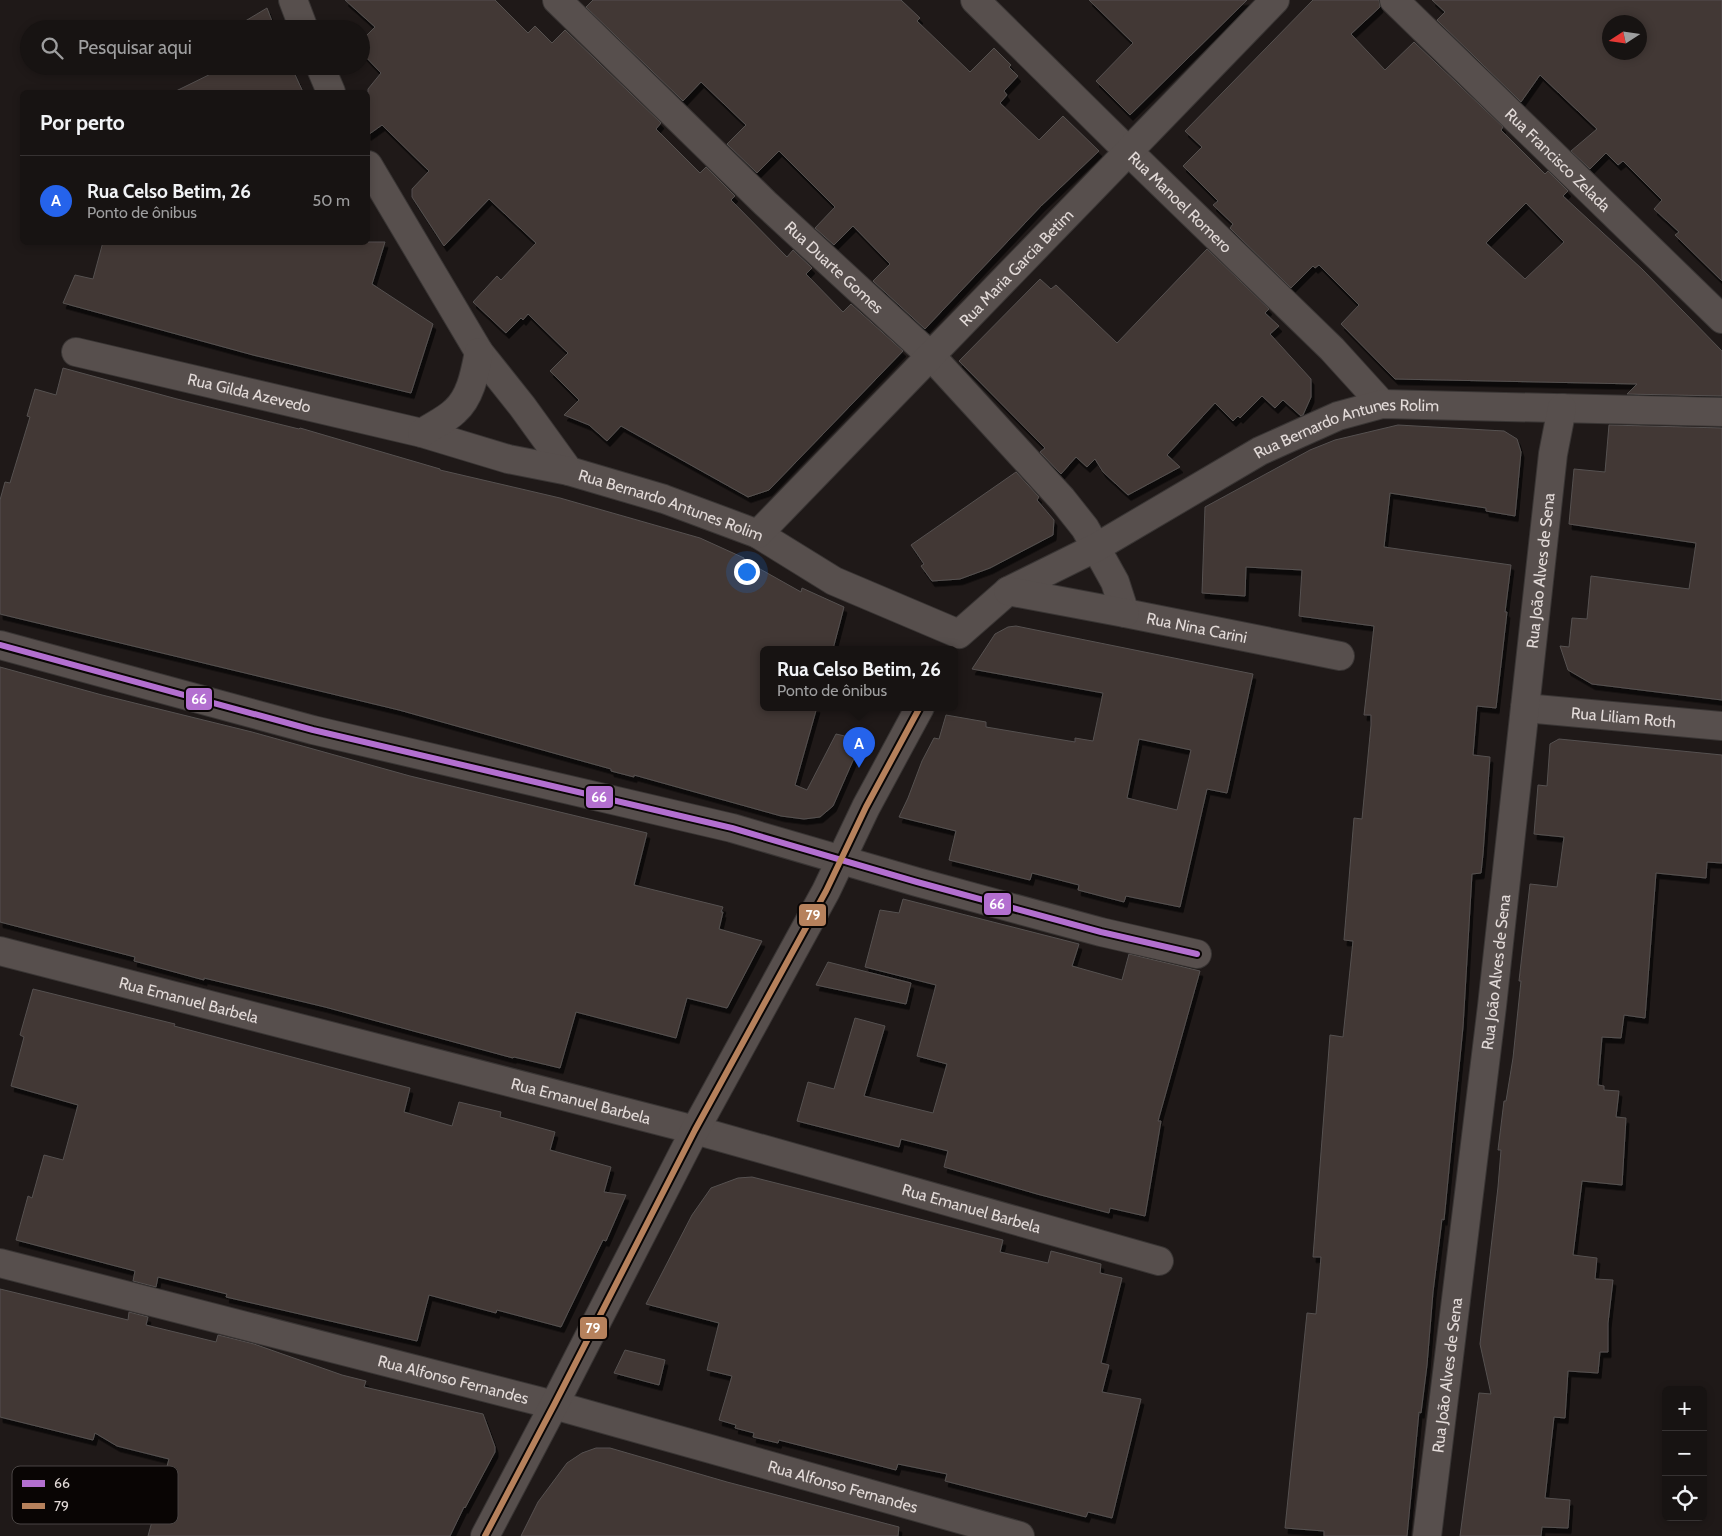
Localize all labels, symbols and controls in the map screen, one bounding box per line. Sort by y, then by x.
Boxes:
north arrow [1602,15,1647,60]
search box [20,20,370,75]
icon: search [38,34,66,62]
text: Pesquisar aqui [78,36,192,59]
street label: Rua Francisco Zelada [1501,104,1615,215]
text: Por perto [40,110,125,135]
street label: Rua Manoel Romero [1125,147,1236,257]
text: Rua Celso Betim, 26 [87,180,251,203]
text: A [51,191,61,210]
text: 50 m [313,191,350,210]
text: Ponto de ônibus [87,203,197,222]
street label: Rua Maria Garcia Betim [955,205,1077,330]
street label: Rua Duarte Gomes [781,217,888,317]
street label: Rua Gilda Azevedo [186,369,313,416]
street label: Rua Bernardo Antunes Rolim [1250,394,1439,462]
street label: Rua Bernardo Antunes Rolim [576,465,766,545]
street label: Rua João Alves de Sena [1522,492,1558,649]
your location [734,559,760,585]
street label: Rua Nina Carini [1145,608,1249,647]
popup [760,646,958,711]
text: Rua Celso Betim, 26 [777,658,941,681]
text: Ponto de ônibus [777,681,887,700]
line badge: 66 [185,687,213,711]
text: 66 [191,690,207,708]
street label: Rua Liliam Roth [1570,703,1677,731]
pin: A [843,727,875,768]
line badge: 66 [585,785,614,809]
text: 66 [591,788,607,806]
line badge: 66 [983,892,1012,916]
street label: Rua João Alves de Sena [1477,893,1514,1051]
text: 66 [989,895,1005,913]
line badge: 79 [798,903,827,927]
text: 79 [805,906,821,924]
street label: Rua Emanuel Barbela [117,973,261,1027]
street label: Rua Emanuel Barbela [509,1074,653,1128]
street label: Rua Emanuel Barbela [900,1179,1043,1237]
street label: Rua João Alves de Sena [1428,1296,1466,1454]
line badge: 79 [579,1316,608,1340]
text: 79 [585,1319,601,1337]
street label: Rua Alfonso Fernandes [376,1351,531,1408]
map controls [1662,1386,1707,1521]
button: + [1662,1386,1707,1431]
button: − [1662,1431,1707,1476]
street label: Rua Alfonso Fernandes [766,1456,920,1516]
legend [12,1466,178,1524]
text: 66 [54,1474,70,1492]
button: locate [1662,1476,1707,1521]
text: 79 [54,1497,69,1515]

